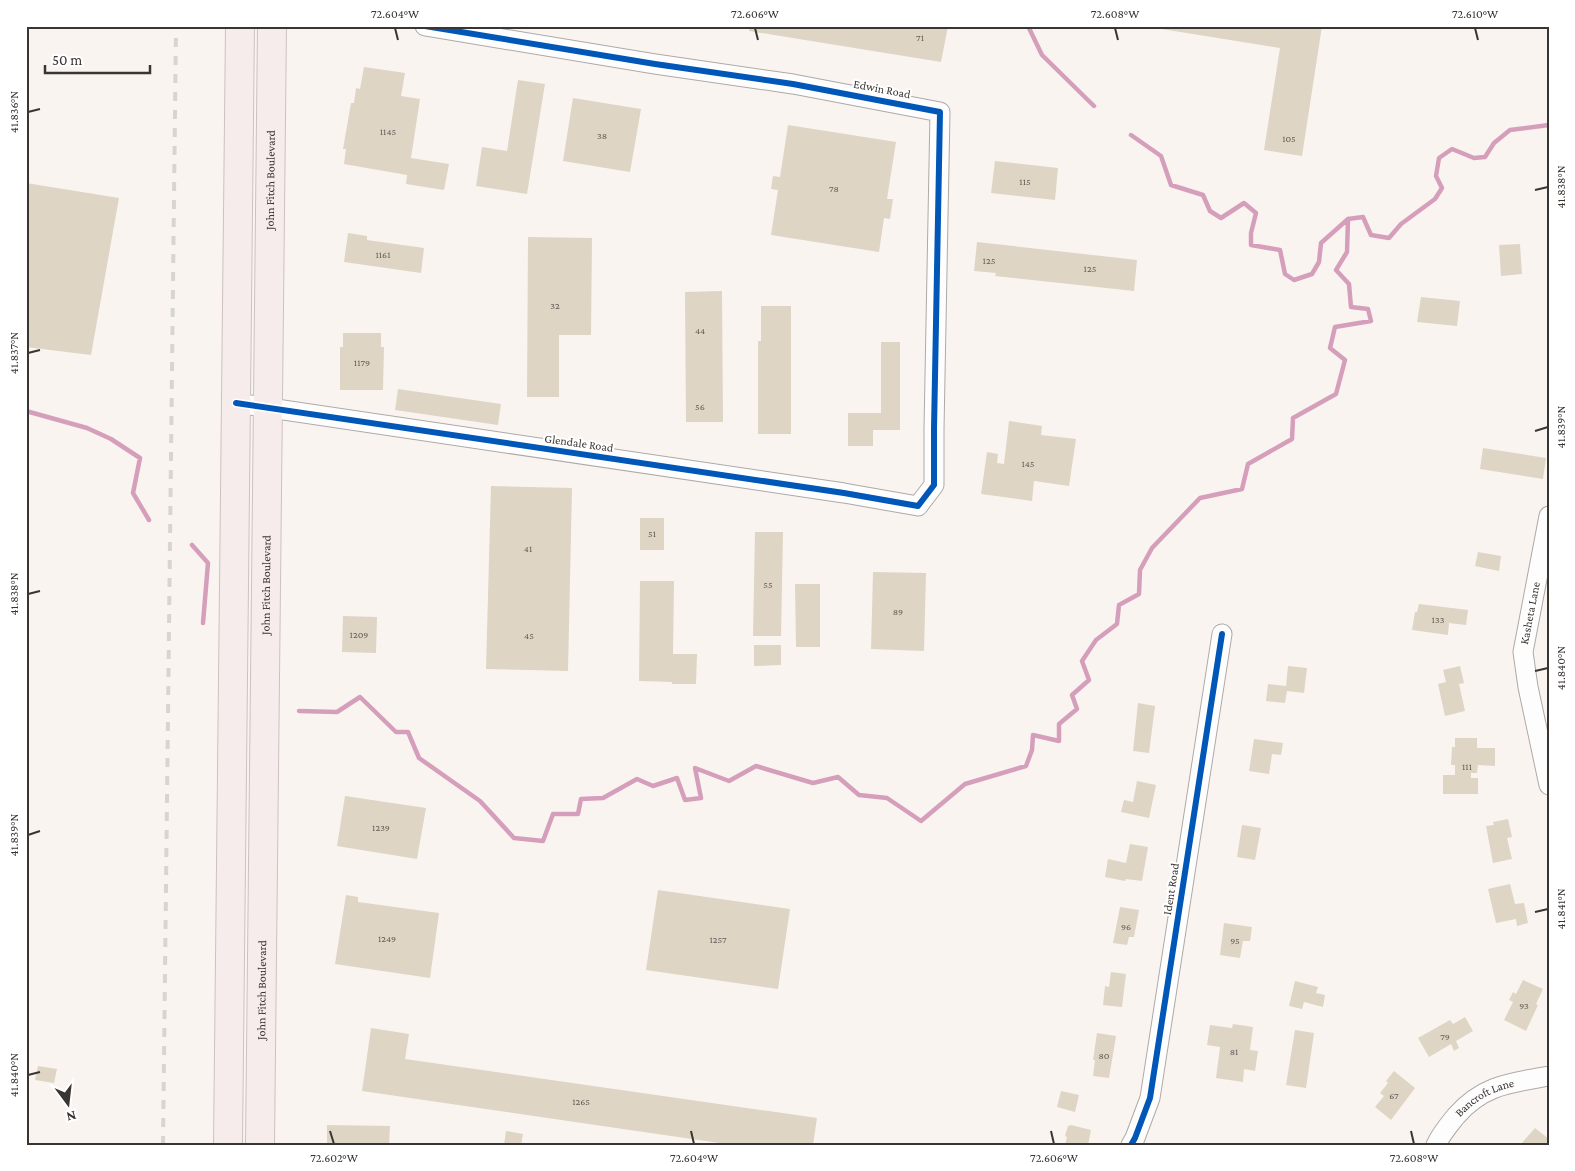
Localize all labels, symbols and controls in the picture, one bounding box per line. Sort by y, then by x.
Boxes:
text: 72.604°W [371,7,419,21]
text: 72.606°W [731,7,779,21]
text: 72.608°W [1091,7,1139,21]
text: 72.610°W [1452,7,1498,21]
house number: 71 [916,32,924,43]
scale bar [45,42,150,74]
text: 50 m [52,52,82,68]
street label: Edwin Road [852,77,912,102]
text: 41.836°N [7,91,21,133]
house number: 1145 [380,126,396,137]
street label: John Fitch Boulevard [263,129,278,231]
house number: 38 [597,130,607,141]
house number: 105 [1282,133,1296,144]
text: 41.838°N [1554,165,1568,209]
house number: 115 [1019,176,1031,187]
house number: 78 [829,183,839,194]
house number: 1161 [375,249,391,260]
house number: 125 [983,255,996,266]
house number: 125 [1084,263,1097,274]
house number: 32 [550,300,560,311]
house number: 44 [695,325,705,336]
text: 41.837°N [7,332,21,374]
house number: 1179 [354,357,370,368]
house number: 56 [695,401,705,412]
text: 41.839°N [1554,405,1568,448]
street label: Glendale Road [544,431,615,455]
house number: 145 [1021,458,1035,469]
house number: 51 [648,528,656,539]
street label: John Fitch Boulevard [258,534,274,636]
house number: 41 [524,543,532,554]
text: 41.838°N [7,572,21,616]
house number: 55 [763,579,773,590]
street label: Kasheta Lane [1517,580,1543,646]
house number: 89 [893,606,903,617]
house number: 133 [1432,614,1445,625]
house number: 1209 [350,629,368,640]
house number: 45 [524,630,534,641]
text: 41.840°N [1554,646,1568,690]
house number: 111 [1462,761,1472,772]
text: 41.839°N [7,813,21,856]
house number: 1239 [372,822,390,833]
street label: Ident Road [1160,861,1182,916]
text: 41.841°N [1554,888,1568,930]
house number: 96 [1121,921,1131,932]
house number: 1249 [378,933,396,944]
house number: 1257 [709,934,727,945]
house number: 95 [1230,935,1240,946]
street label: John Fitch Boulevard [254,939,269,1041]
house number: 93 [1519,1000,1529,1011]
house number: 79 [1440,1031,1450,1042]
house number: 81 [1230,1046,1238,1057]
house number: 80 [1098,1050,1110,1061]
text: 41.840°N [7,1053,21,1097]
street label: Bancroft Lane [1452,1076,1515,1120]
north arrow [42,1078,92,1128]
house number: 67 [1389,1090,1399,1101]
house number: 1265 [572,1096,590,1107]
text: N [64,1108,78,1126]
text: 72.602°W [310,1151,358,1165]
text: 72.604°W [670,1151,718,1165]
text: 72.606°W [1030,1151,1078,1165]
text: 72.608°W [1390,1151,1438,1165]

